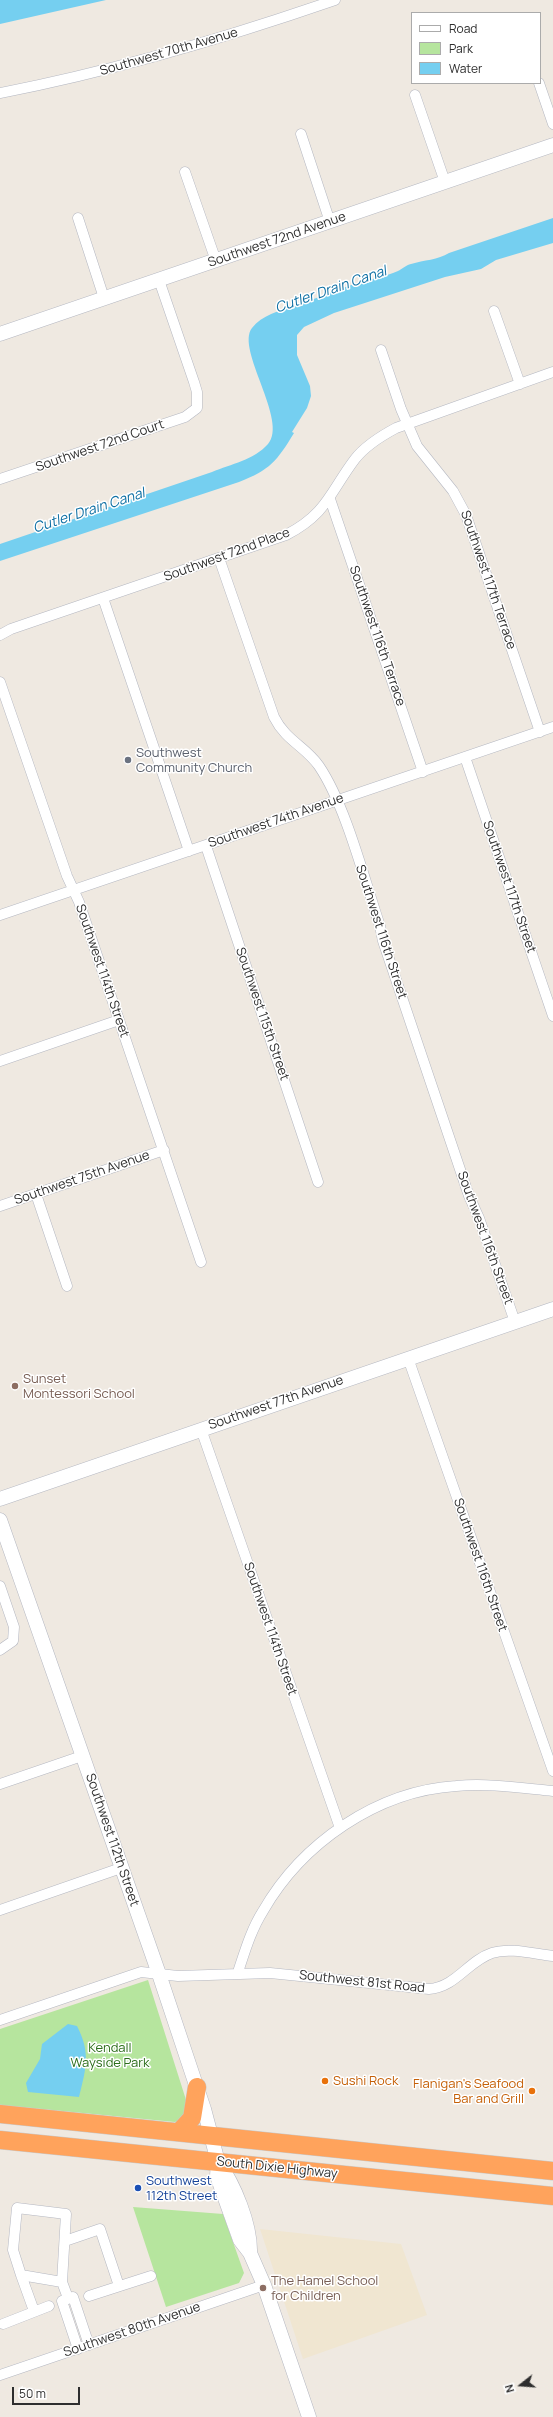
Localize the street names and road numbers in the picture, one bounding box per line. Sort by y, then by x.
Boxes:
street label: Southwest 70th Avenue [98,25,240,79]
street label: Southwest 72nd Avenue [206,209,348,271]
street label: Southwest 72nd Court [34,417,166,475]
street label: Southwest 117th Terrace [457,509,519,651]
street label: Southwest 72nd Place [162,525,292,585]
street label: Southwest 116th Terrace [346,564,408,708]
street label: Southwest 74th Avenue [206,791,346,851]
street label: Southwest 117th Street [479,819,539,955]
street label: Southwest 116th Street [352,863,410,1001]
street label: Southwest 114th Street [72,902,132,1040]
street label: Southwest 115th Street [232,945,292,1083]
street label: Southwest 75th Avenue [12,1147,152,1209]
street label: Southwest 116th Street [454,1169,516,1307]
street label: Southwest 77th Avenue [206,1373,346,1433]
street label: Southwest 116th Street [450,1496,510,1634]
street label: Southwest 114th Street [240,1560,300,1698]
street label: Southwest 112th Street [82,1771,142,1909]
street label: Southwest 81st Road [298,1968,426,1996]
street label: South Dixie Highway [216,2154,338,2182]
street label: Southwest 80th Avenue [61,2299,203,2361]

